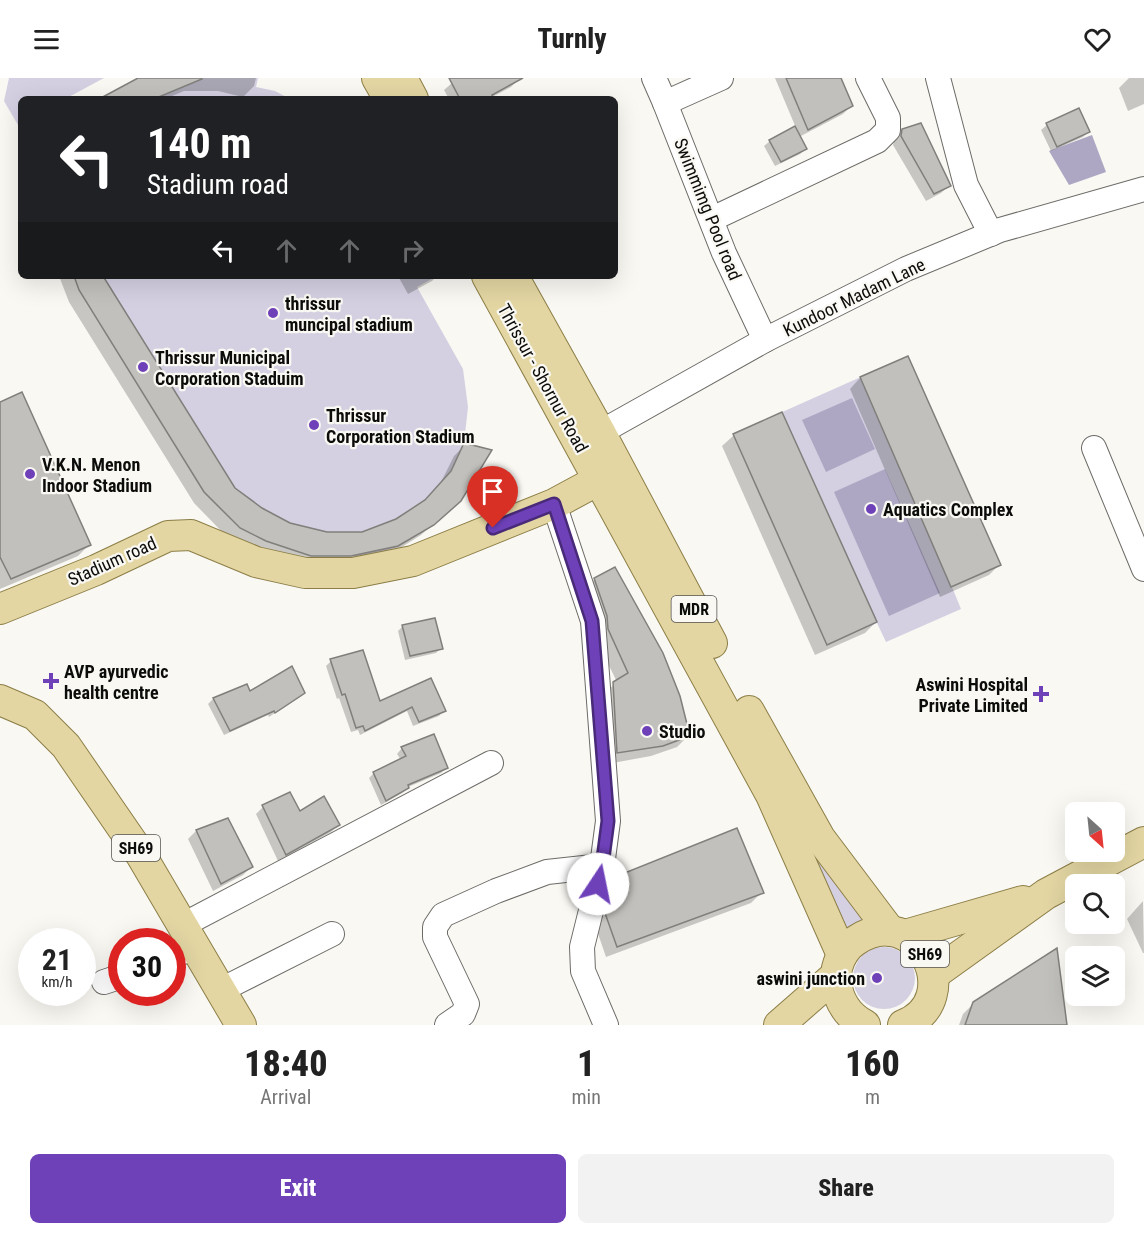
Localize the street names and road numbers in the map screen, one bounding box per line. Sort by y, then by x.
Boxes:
street label: Swimmimg Pool road [670,135,746,283]
street label: Kundoor Madam Lane [780,253,928,341]
street label: Thrissur - Shornur Road [493,300,593,456]
street label: Stadium road [65,532,159,590]
road number: MDR [672,596,716,622]
road number: SH69 [112,835,160,861]
road number: SH69 [901,941,949,967]

